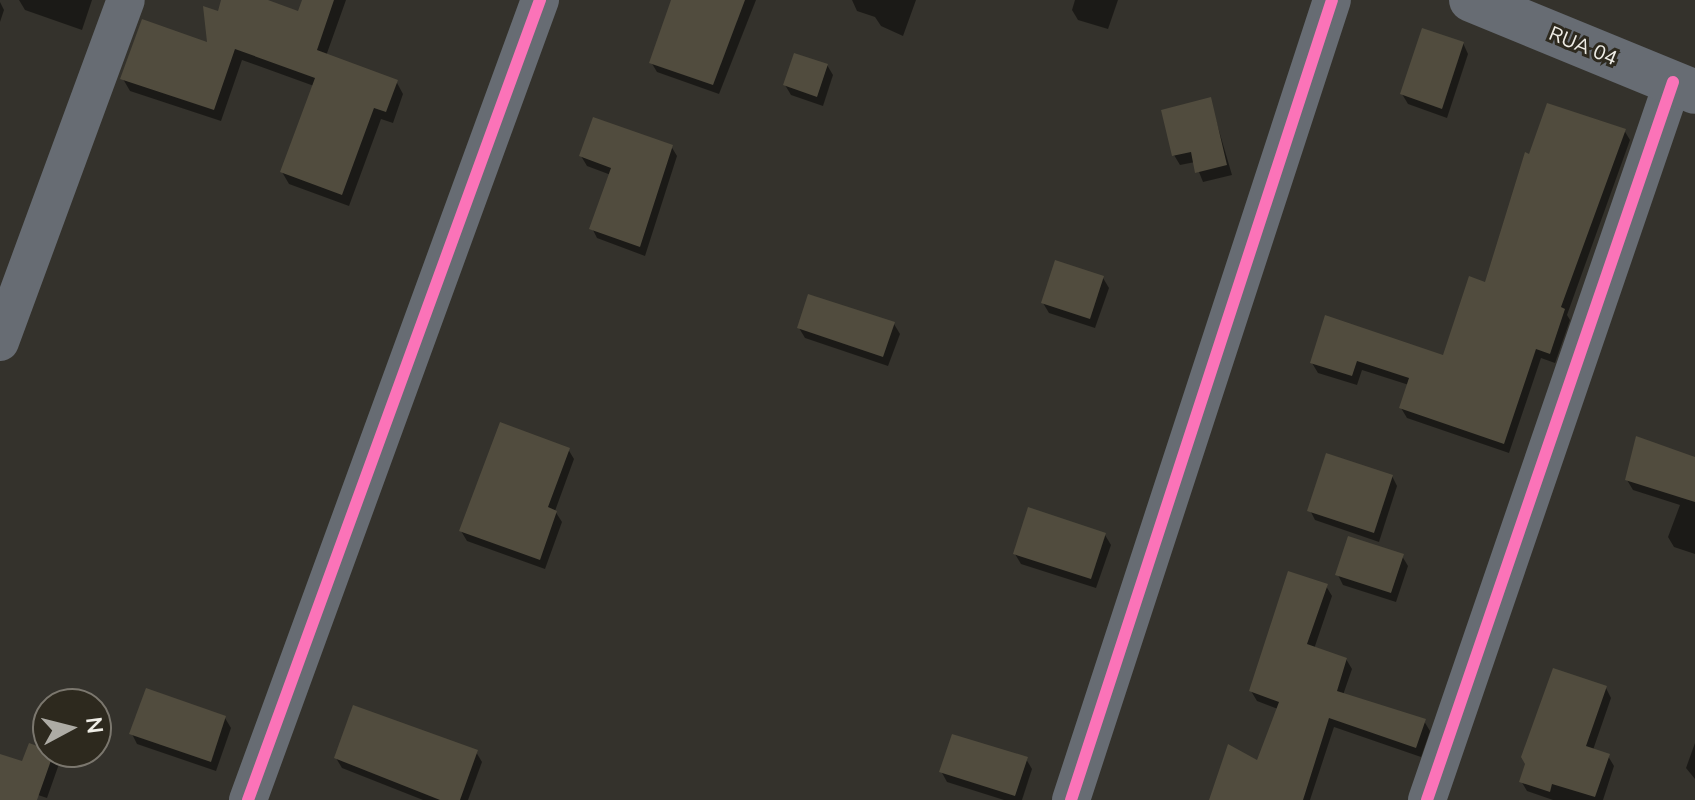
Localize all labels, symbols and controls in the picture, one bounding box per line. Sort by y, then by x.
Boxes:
street label: RUA 04 [1545,21,1621,71]
north arrow [32,688,112,768]
text: N [78,715,110,735]

